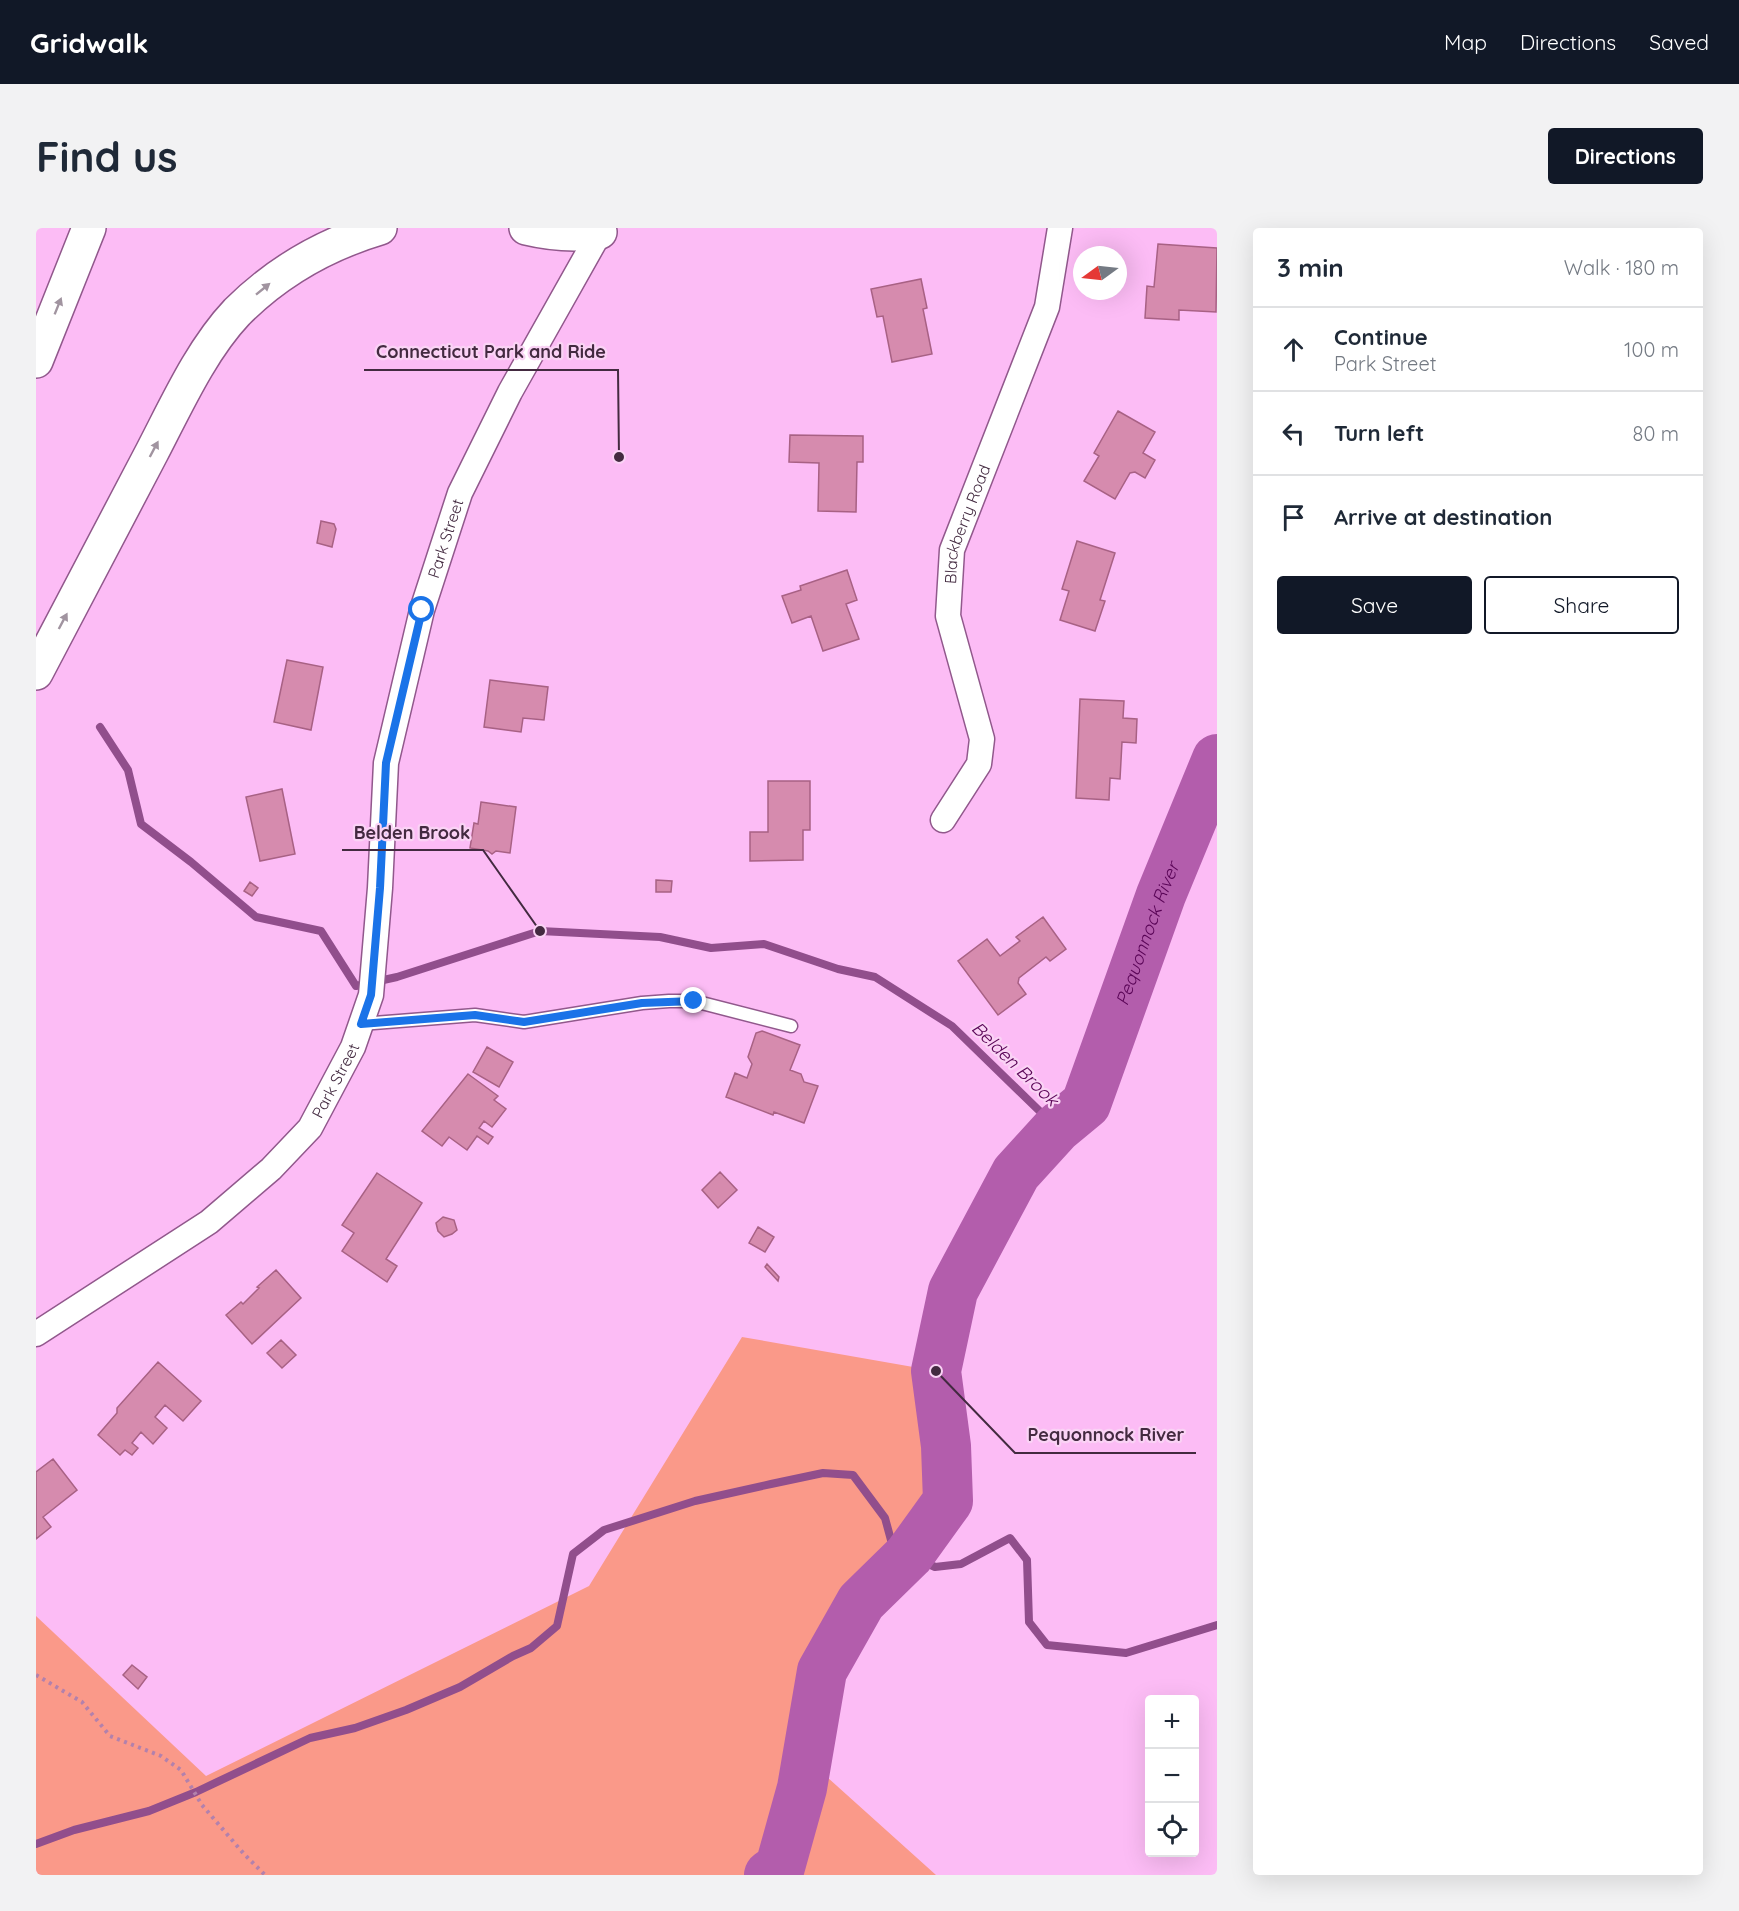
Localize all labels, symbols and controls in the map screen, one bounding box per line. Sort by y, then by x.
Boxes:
text: Gridwalk [30,25,149,60]
text: Map [1444,29,1487,55]
text: Directions [1520,29,1616,55]
text: Saved [1649,29,1709,55]
button: Directions [1548,128,1703,184]
text: Find us [36,130,178,183]
north arrow [1073,246,1127,300]
text: 3 min [1277,251,1344,284]
text: Walk · 180 m [1564,255,1679,280]
one-way arrow [255,283,271,296]
one-way arrow [53,297,63,315]
text: Continue [1334,323,1428,351]
icon: ahead [1277,333,1310,366]
callout: Connecticut Park and Ride [364,334,618,370]
text: 100 m [1624,337,1679,362]
text: Connecticut Park and Ride [376,340,606,363]
text: Park Street [1334,351,1436,376]
icon: left [1277,417,1310,450]
text: Turn left [1334,419,1424,447]
text: 80 m [1633,421,1679,446]
one-way arrow [149,440,159,457]
street label: Blackberry Road [940,462,994,584]
street label: Park Street [423,496,467,580]
icon: arrive [1277,501,1310,534]
text: Arrive at destination [1334,503,1552,531]
button: Save [1277,576,1472,634]
button: Share [1484,576,1679,634]
route start [408,596,434,622]
one-way arrow [58,612,68,629]
callout: Belden Brook [342,814,483,850]
text: Belden Brook [354,821,470,844]
water label: Pequonnock River [1110,857,1185,1008]
route end [680,987,706,1013]
water label: Belden Brook [967,1017,1065,1112]
street label: Park Street [307,1041,363,1121]
callout: Pequonnock River [1015,1417,1196,1453]
text: Pequonnock River [1028,1423,1185,1446]
map controls [1145,1695,1199,1857]
button: + [1145,1695,1199,1749]
button: − [1145,1749,1199,1803]
button: locate [1145,1803,1199,1857]

